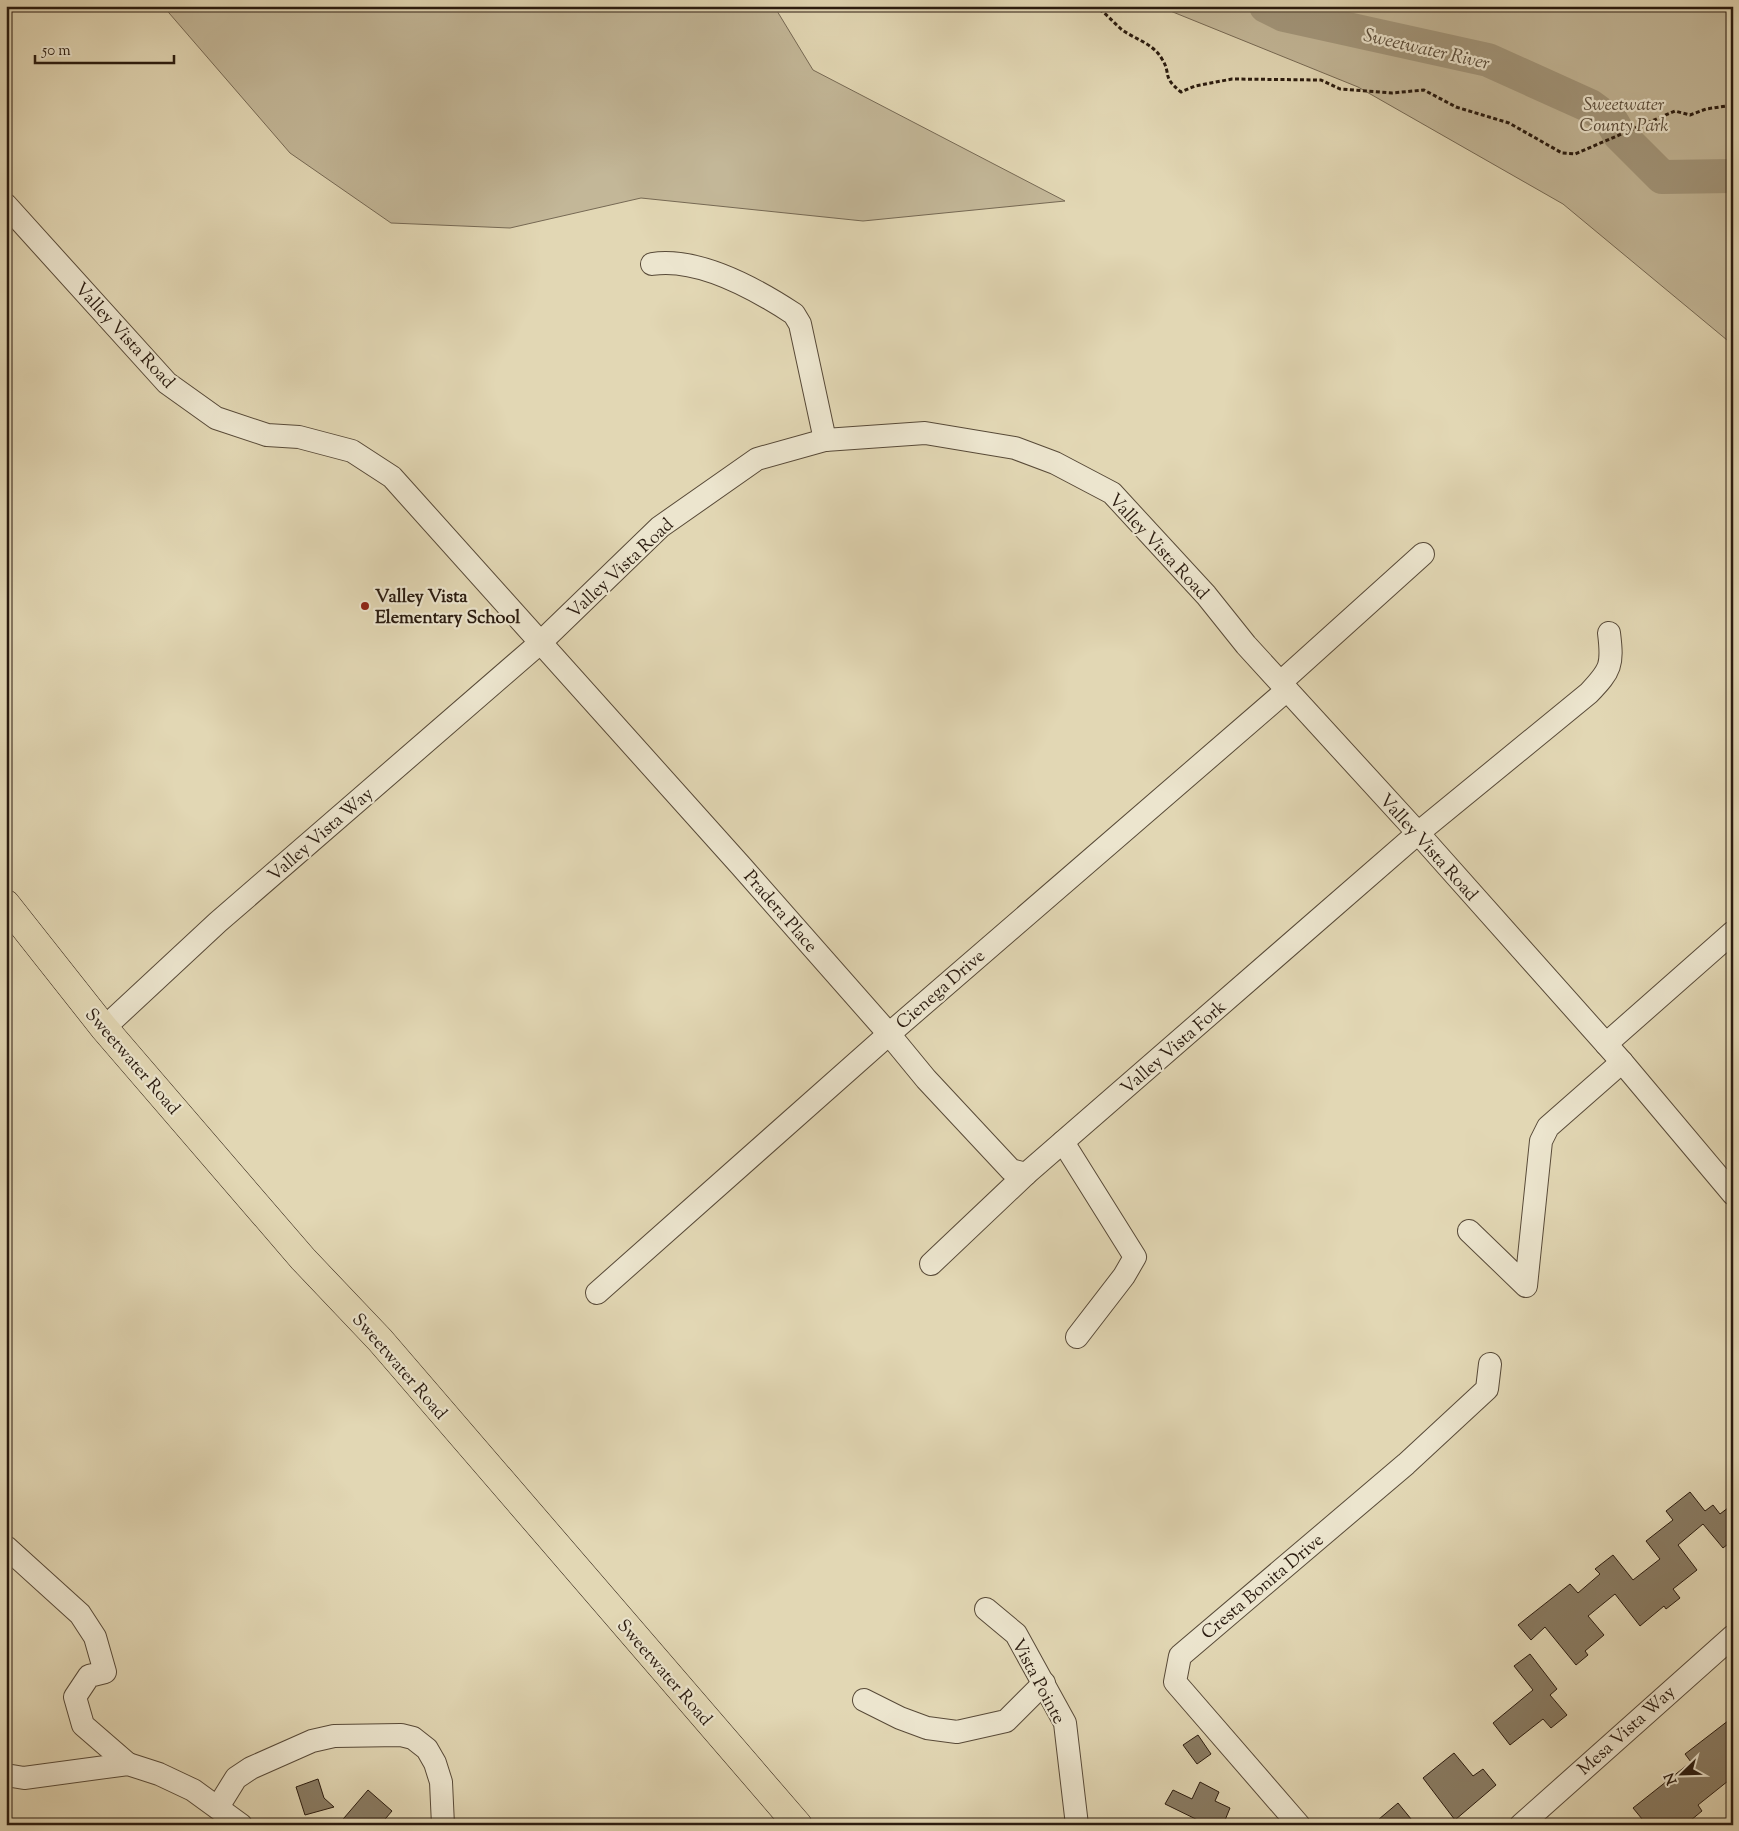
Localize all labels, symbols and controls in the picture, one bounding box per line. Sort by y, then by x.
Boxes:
water label: Sweetwater River [1361,23,1492,78]
scale bar [35,32,174,64]
text: 50 m [41,41,71,62]
park label: Sweetwater County Park [1580,93,1668,140]
street label: Valley Vista Road [67,277,180,395]
street label: Valley Vista Road [1101,488,1214,606]
street label: Valley Vista Road [562,513,680,626]
place label: Valley Vista Elementary School [375,585,521,632]
marker: Valley Vista Elementary School [359,600,371,612]
street label: Valley Vista Way [263,782,380,889]
street label: Valley Vista Road [1372,789,1483,908]
street label: Pradera Place [736,865,823,959]
street label: Cienega Drive [891,944,992,1037]
street label: Valley Vista Fork [1116,995,1233,1102]
street label: Sweetwater Road [78,1003,185,1121]
street label: Sweetwater Road [345,1308,452,1426]
street label: Cresta Bonita Drive [1196,1528,1330,1647]
street label: Sweetwater Road [610,1614,717,1732]
street label: Vista Pointe [1004,1635,1071,1729]
street label: Mesa Vista Way [1573,1680,1682,1783]
north arrow [1656,1748,1706,1798]
text: N [1660,1769,1683,1787]

